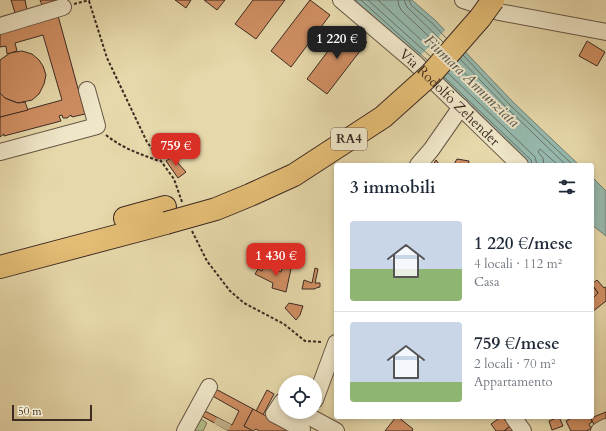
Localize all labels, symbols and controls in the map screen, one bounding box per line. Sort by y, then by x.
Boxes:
pin: 1 220 € [300,26,374,60]
text: 1 220 € [316,30,358,48]
water label: Fiumara Annunziata [420,30,524,132]
street label: Via Rodolfo Zehender [396,44,505,151]
road number: RA4 [331,128,367,150]
pin: 759 € [148,133,204,167]
text: 759 € [160,137,192,155]
text: 3 immobili [350,176,435,199]
icon: filters [556,176,578,198]
text: 1 220 €/mese [474,232,573,255]
icon: home [382,237,430,285]
pin: 1 430 € [239,243,313,277]
text: 1 430 € [255,247,297,265]
text: 4 locali · 112 m² [474,255,562,273]
text: Casa [474,273,500,291]
text: 759 €/mese [474,332,560,355]
icon: home [382,338,430,386]
text: 2 locali · 70 m² [474,355,555,373]
text: Appartamento [474,373,553,391]
map controls [278,375,322,419]
button: locate [278,375,322,419]
scale bar [12,403,92,422]
text: 50 m [18,404,42,419]

